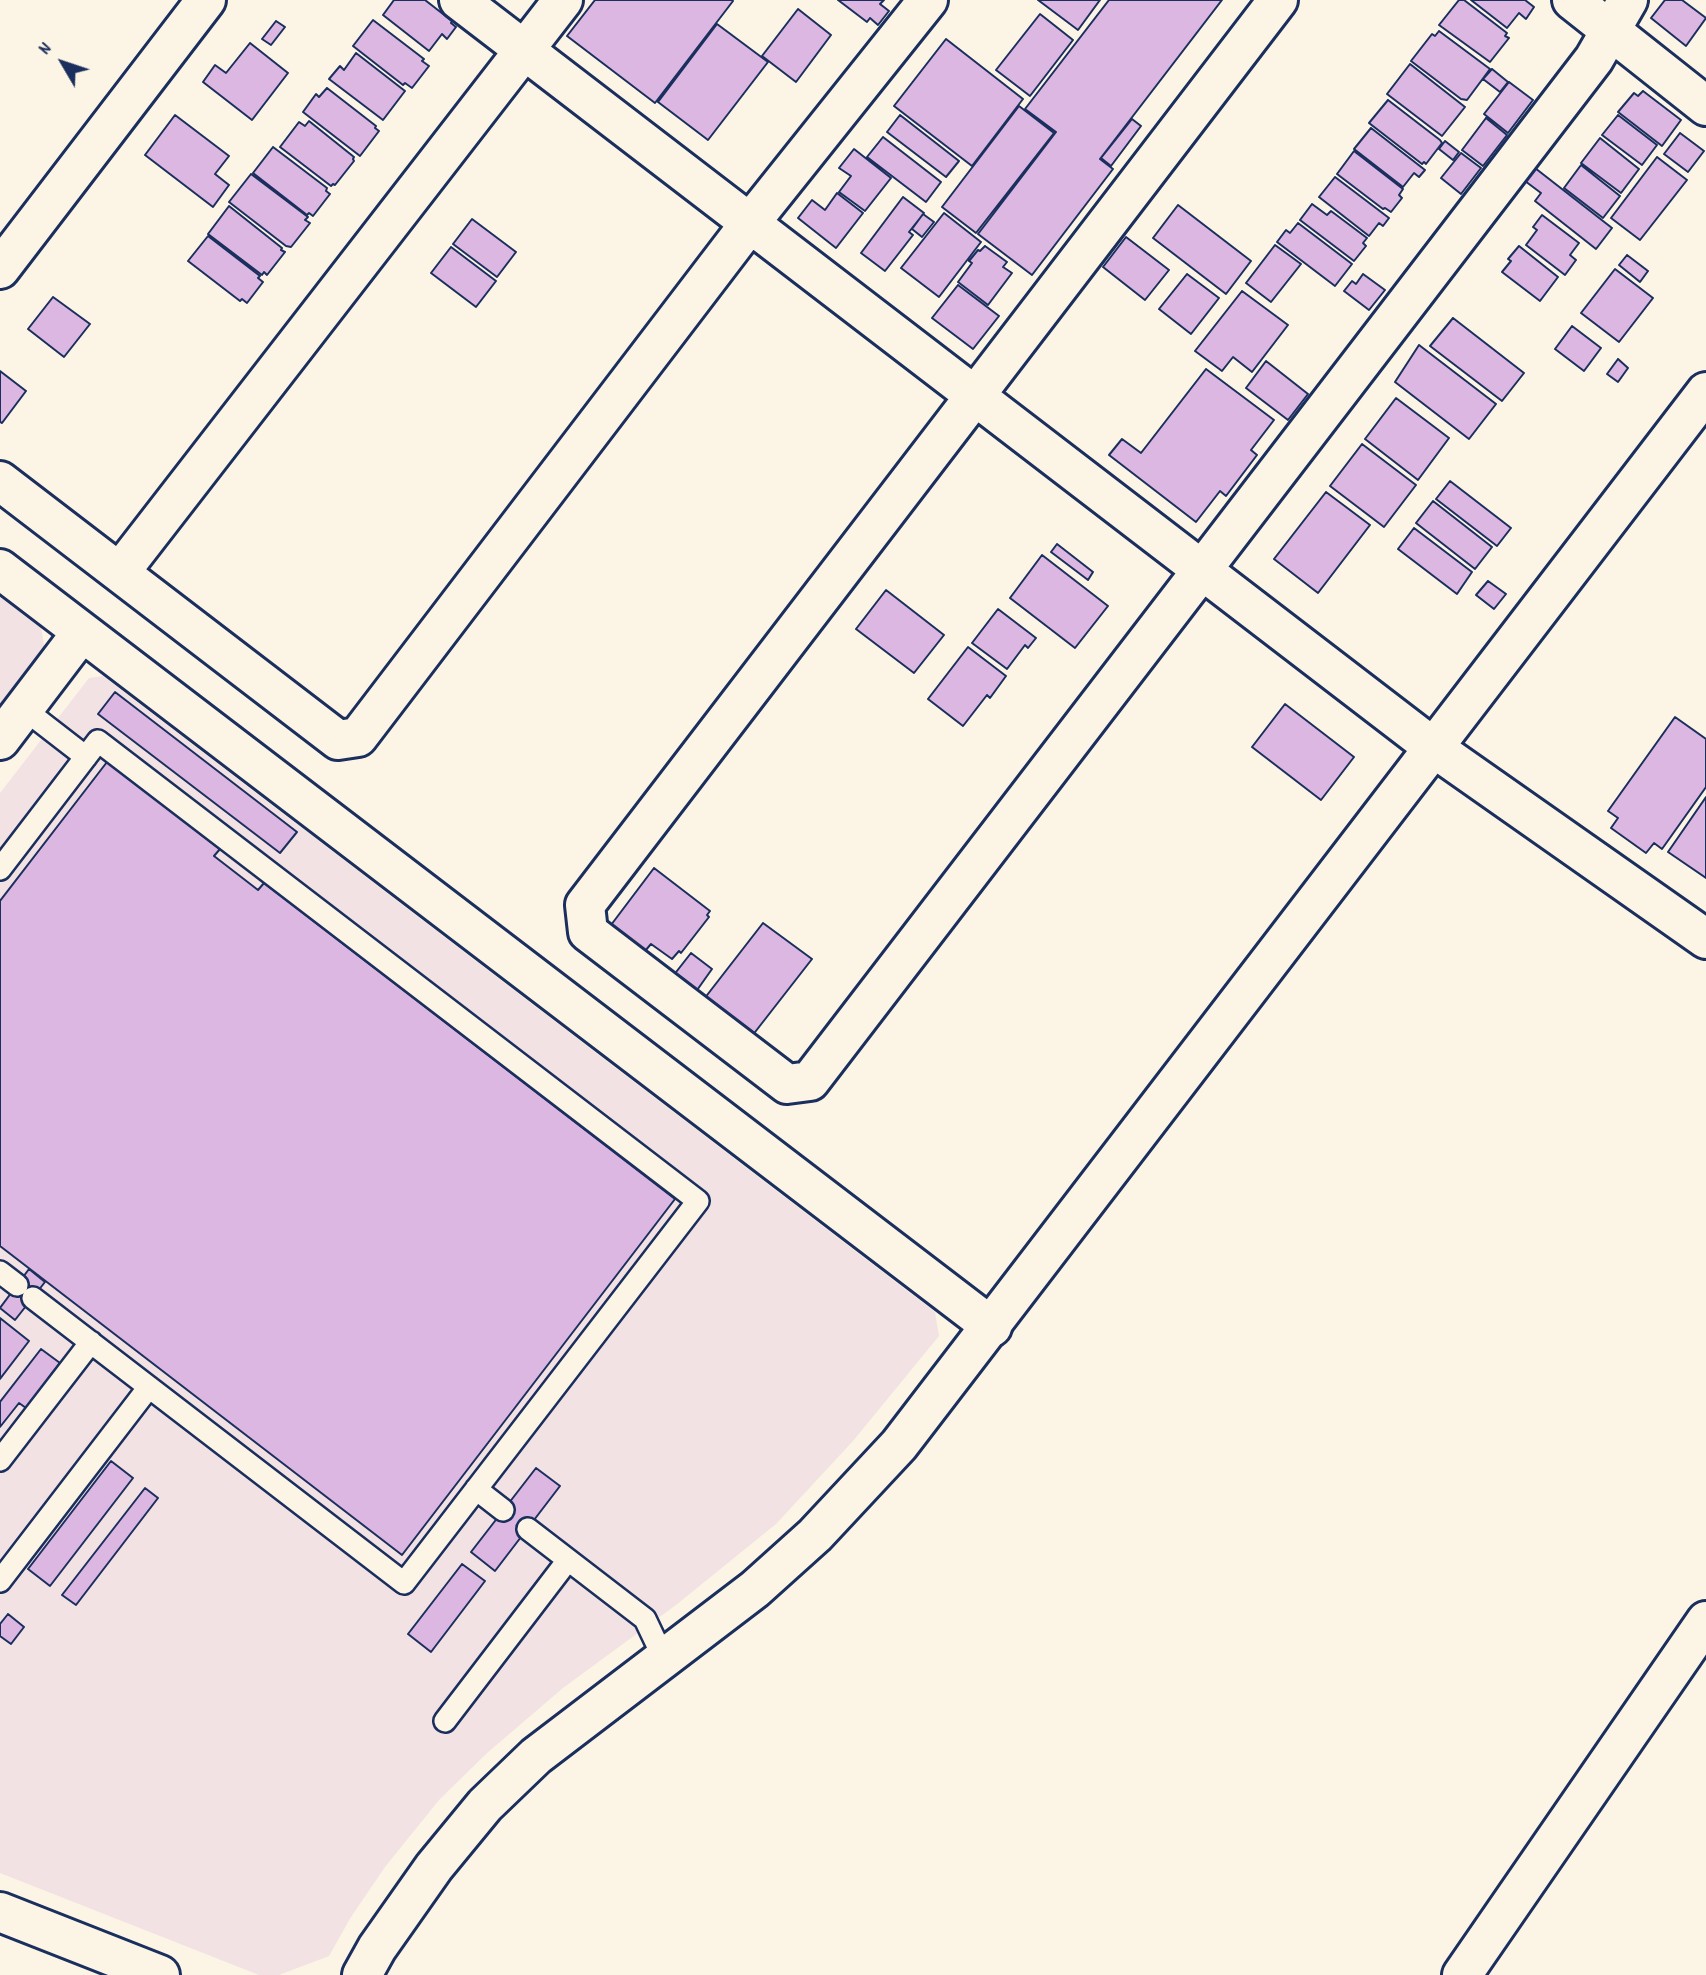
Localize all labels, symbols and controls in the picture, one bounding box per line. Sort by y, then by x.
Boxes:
north arrow [28,28,98,98]
text: N [33,37,60,62]

